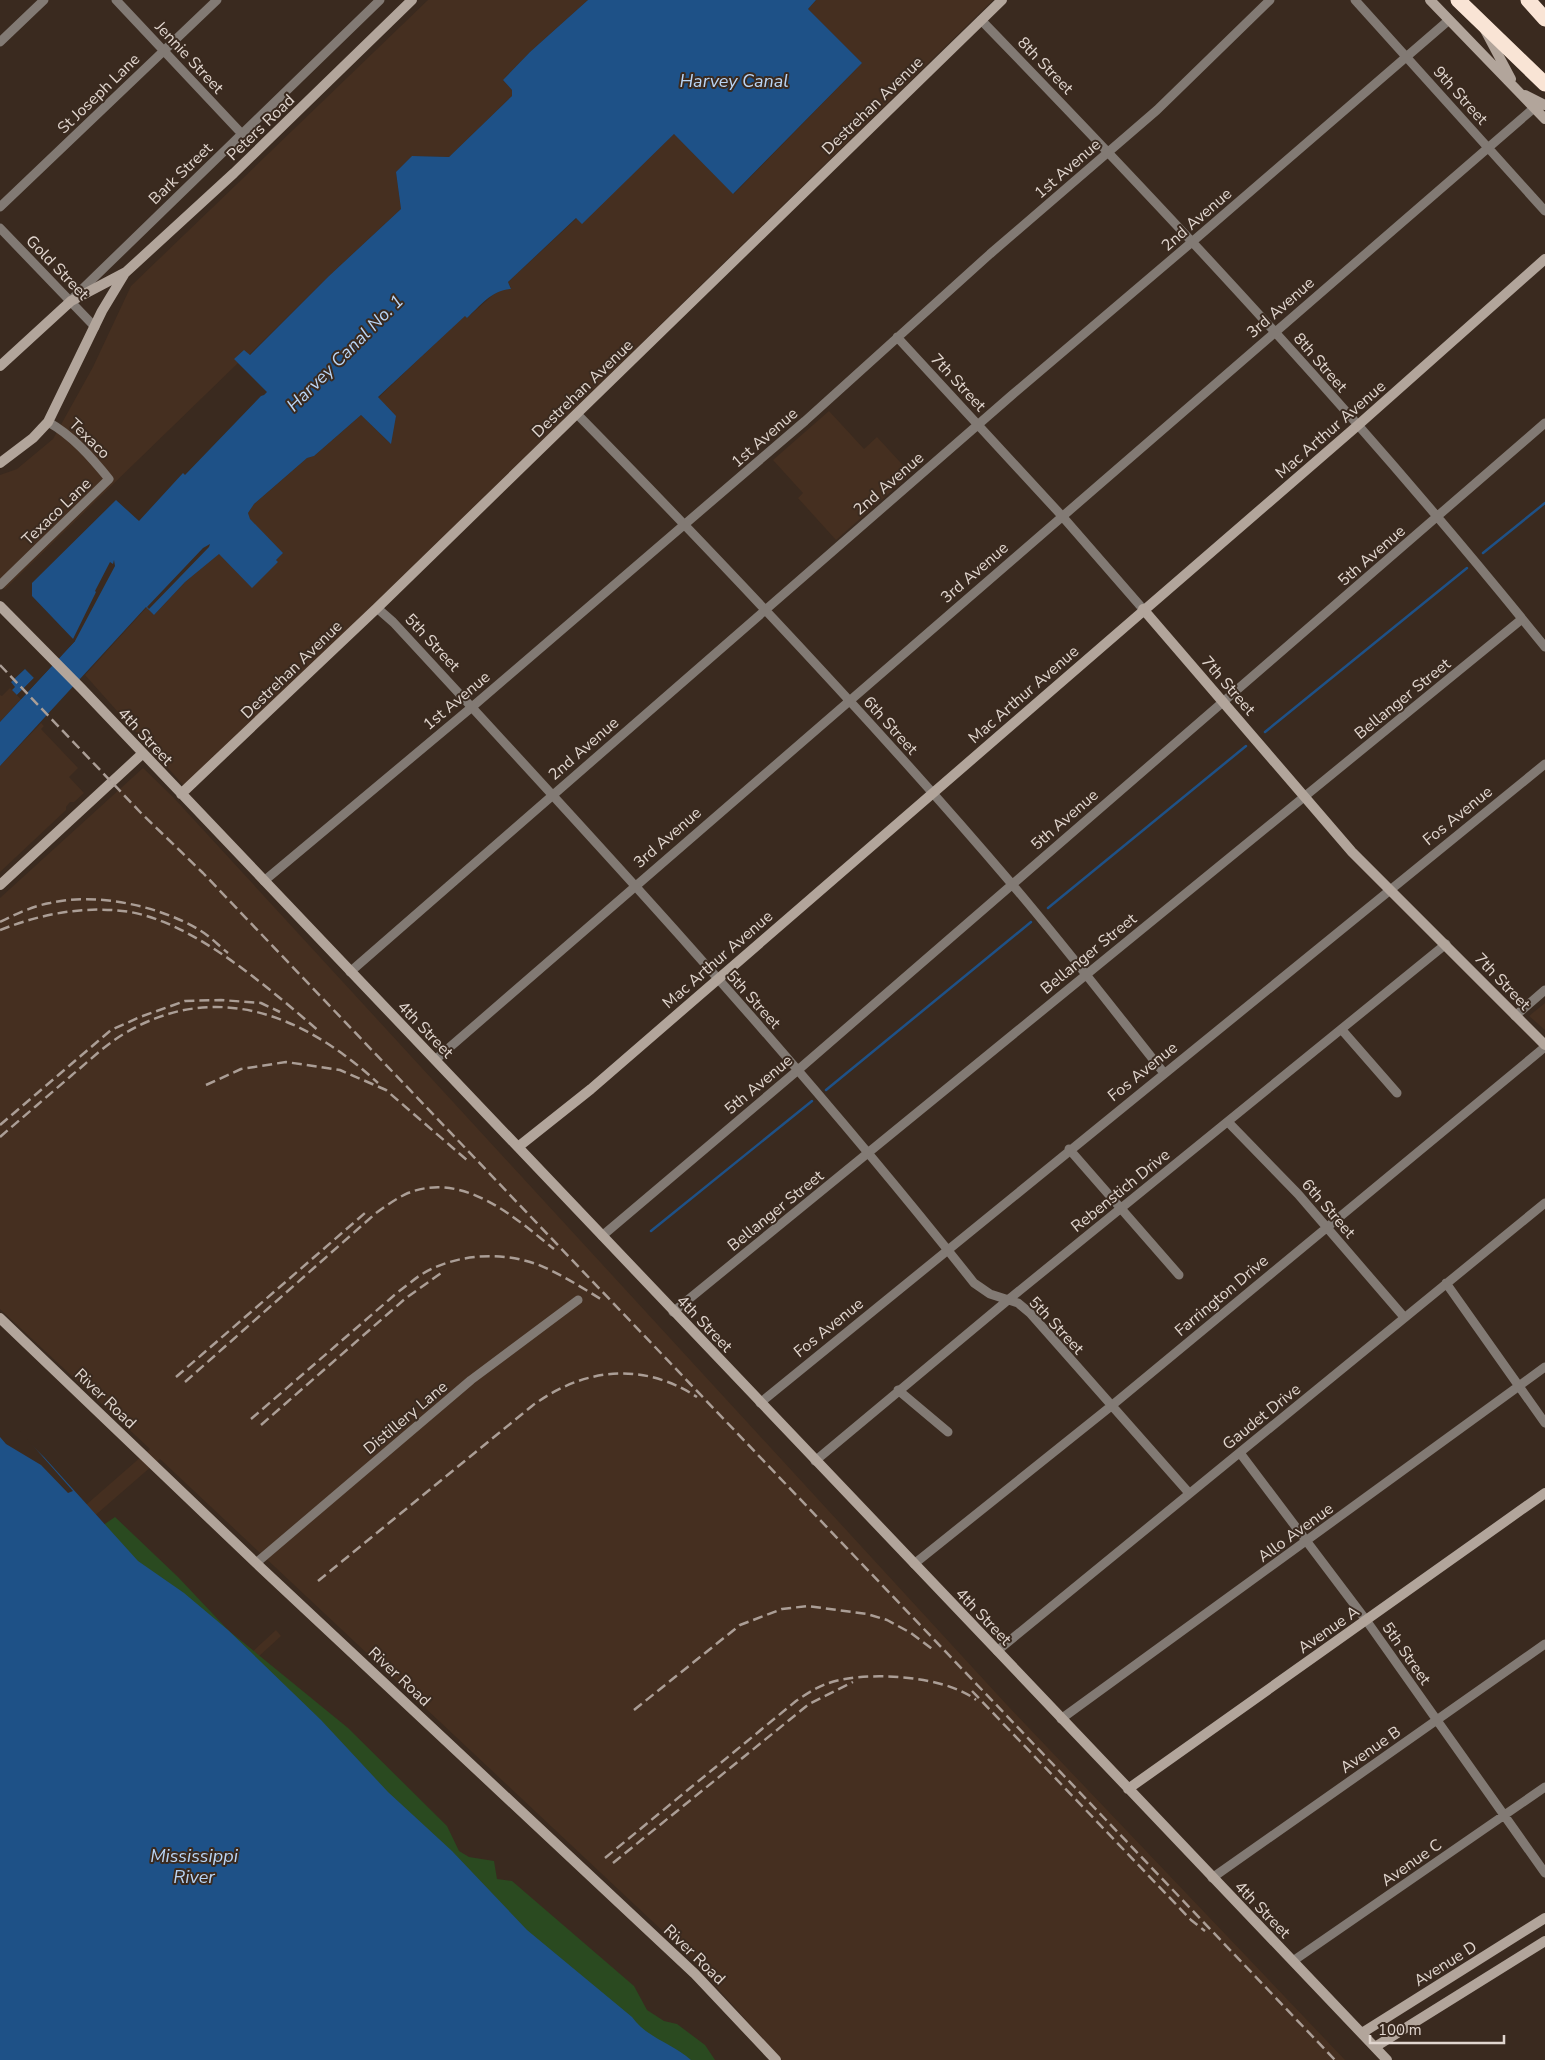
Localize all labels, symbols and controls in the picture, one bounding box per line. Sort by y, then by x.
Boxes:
street label: Jennie Street [149,16,229,99]
street label: 8th Street [1012,32,1078,100]
street label: St Joseph Lane [53,49,145,139]
street label: Destrehan Avenue [817,52,928,160]
street label: 9th Street [1428,62,1493,130]
water label: Harvey Canal [679,69,789,93]
street label: Peters Road [222,90,300,166]
street label: 1st Avenue [1030,134,1106,204]
street label: Bark Street [144,137,218,210]
street label: 2nd Avenue [1157,183,1237,256]
street label: Gold Street [21,230,94,305]
street label: 3rd Avenue [1242,272,1319,343]
water label: Harvey Canal No. 1 [281,289,409,417]
street label: 8th Street [1288,328,1352,397]
street label: Destrehan Avenue [527,335,638,443]
street label: 7th Street [926,349,991,417]
street label: Mac Arthur Avenue [1271,376,1390,484]
street label: 1st Avenue [727,403,803,473]
street label: Texaco [64,413,115,464]
street label: 2nd Avenue [849,447,929,520]
street label: Texaco Lane [17,473,96,550]
street label: 5th Avenue [1333,520,1410,591]
street label: 3rd Avenue [936,537,1013,608]
street label: 5th Street [400,609,465,677]
street label: Destrehan Avenue [236,616,347,724]
street label: Mac Arthur Avenue [964,641,1083,749]
street label: 7th Street [1196,651,1260,720]
street label: Bellanger Street [1350,653,1456,744]
street label: 1st Avenue [418,666,495,735]
street label: 6th Street [858,692,923,760]
street label: 4th Street [113,703,178,771]
street label: 2nd Avenue [544,712,624,785]
street label: Fos Avenue [1418,781,1497,851]
street label: 5th Avenue [1026,784,1103,855]
street label: 3rd Avenue [629,802,706,873]
street label: Mac Arthur Avenue [658,906,777,1014]
street label: Bellanger Street [1036,908,1142,999]
street label: 7th Street [1469,948,1535,1016]
street label: 5th Street [721,966,786,1034]
street label: 4th Street [392,996,458,1064]
street label: Fos Avenue [1103,1037,1182,1107]
street label: 5th Avenue [720,1050,797,1120]
street label: Rebenstich Drive [1067,1144,1175,1238]
street label: Bellanger Street [723,1165,829,1256]
street label: 6th Street [1296,1174,1360,1243]
street label: Farrington Drive [1170,1250,1273,1342]
street label: 4th Street [671,1290,737,1358]
street label: 5th Street [1024,1292,1089,1360]
street label: Fos Avenue [789,1293,868,1363]
street label: River Road [70,1364,141,1434]
street label: Distillery Lane [359,1376,452,1460]
street label: Gaudet Drive [1218,1378,1305,1455]
street label: Allo Avenue [1253,1498,1338,1568]
street label: 4th Street [950,1583,1016,1651]
street label: Avenue A [1293,1600,1364,1659]
street label: 5th Street [1377,1618,1436,1690]
street label: River Road [363,1642,435,1711]
street label: Avenue B [1336,1721,1405,1779]
street label: Avenue C [1377,1834,1446,1892]
water label: Mississippi River [150,1844,239,1889]
street label: 4th Street [1229,1876,1295,1944]
street label: River Road [659,1920,730,1990]
street label: Avenue D [1410,1936,1481,1992]
scale bar [1370,2012,1504,2044]
text: 100 m [1378,2020,1422,2040]

